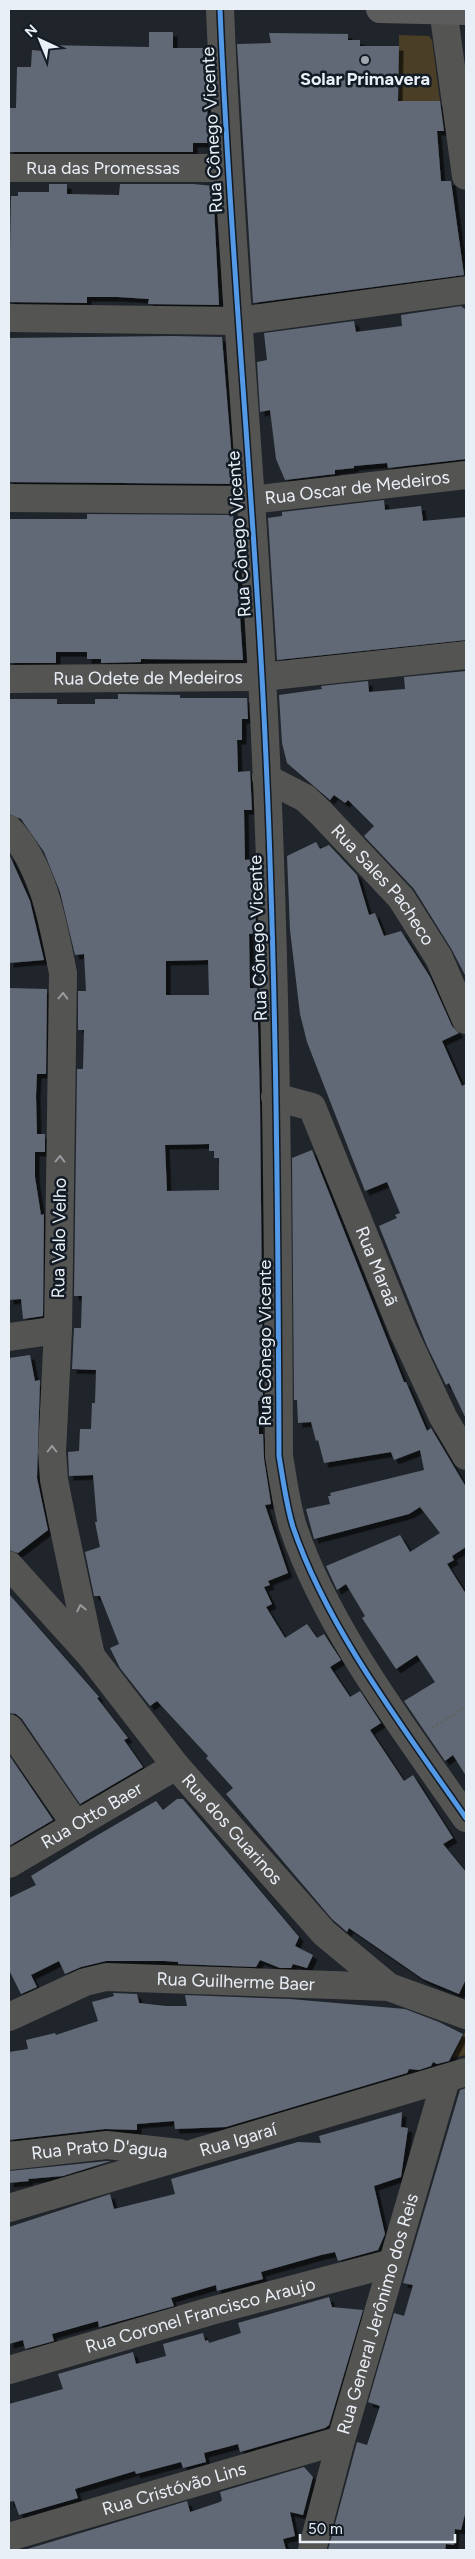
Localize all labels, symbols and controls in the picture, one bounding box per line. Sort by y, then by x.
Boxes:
north arrow [15,15,65,65]
text: N [22,21,41,41]
street label: Rua Cônego Vicente [197,46,227,214]
marker: Solar Primavera [359,54,371,66]
place label: Solar Primavera [300,68,430,90]
street label: Rua das Promessas [26,157,180,179]
street label: Rua Cônego Vicente [222,450,256,618]
street label: Rua Oscar de Medeiros [264,466,451,509]
street label: Rua Odete de Medeiros [53,666,243,690]
street label: Rua Sales Pacheco [326,820,439,950]
street label: Rua Cônego Vicente [244,854,272,1022]
one-way arrow [58,992,68,1000]
one-way arrow [55,1155,65,1162]
street label: Rua Valo Velho [47,1177,71,1299]
street label: Rua Maraã [351,1223,403,1309]
street label: Rua Cônego Vicente [254,1260,276,1426]
one-way arrow [47,1445,57,1452]
one-way arrow [76,1604,87,1613]
street label: Rua dos Guarinos [177,1769,287,1889]
street label: Rua Otto Baer [37,1777,146,1854]
street label: Rua Guilherme Baer [156,1968,315,1995]
street label: Rua Igaraí [197,2118,280,2162]
street label: Rua Prato D'agua [30,2134,169,2164]
street label: Rua General Jerônimo dos Reis [332,2191,423,2437]
street label: Rua Coronel Francisco Araujo [83,2273,318,2358]
street label: Rua Cristóvão Lins [100,2457,249,2520]
scale bar [300,2512,455,2544]
text: 50 m [308,2520,343,2538]

